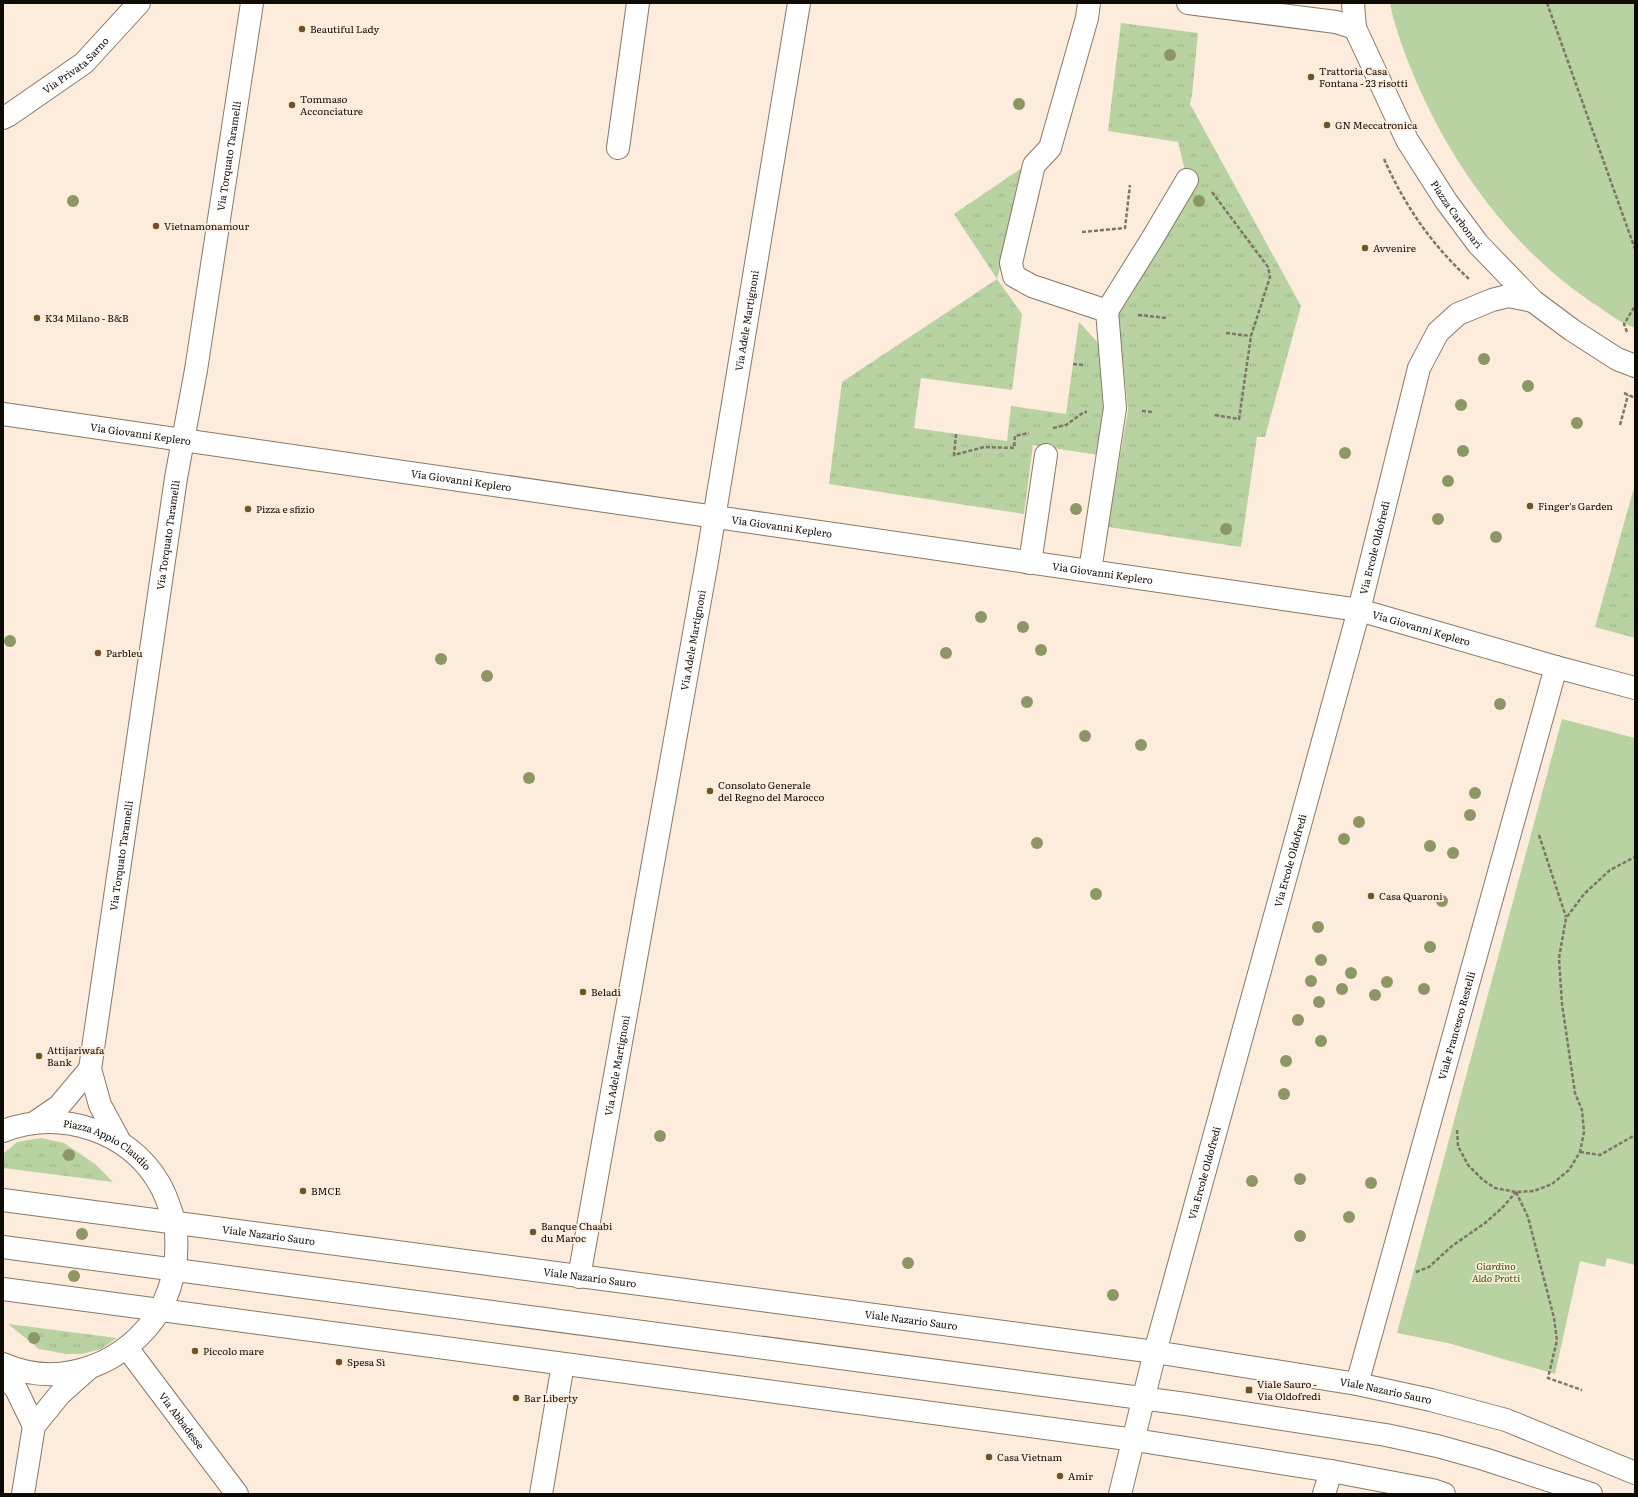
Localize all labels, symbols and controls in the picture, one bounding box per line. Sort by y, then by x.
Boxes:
place label: Beautiful Lady [310,21,379,36]
marker: Beautiful Lady [297,24,307,34]
street label: Via Privata Sarno [39,33,112,97]
place label: Trattoria Casa Fontana - 23 risotti [1319,63,1408,90]
marker: Trattoria Casa Fontana - 23 risotti [1306,72,1316,82]
place label: Tommaso Acconciature [300,91,363,118]
street label: Via Torquato Taramelli [212,99,244,212]
marker: Tommaso Acconciature [287,100,297,110]
place label: GN Meccatronica [1335,117,1418,132]
marker: GN Meccatronica [1322,120,1332,130]
street label: Piazza Carbonari [1428,177,1487,252]
place label: Vietnamonamour [164,218,249,233]
marker: Vietnamonamour [151,221,161,231]
place label: Avvenire [1373,240,1416,255]
marker: Avvenire [1360,243,1370,253]
street label: Via Adele Martignoni [730,268,762,372]
place label: K34 Milano - B&B [45,310,129,325]
marker: K34 Milano - B&B [32,313,42,323]
street label: Via Giovanni Keplero [89,419,192,448]
street label: Via Giovanni Keplero [410,465,513,494]
street label: Via Torquato Taramelli [152,478,183,591]
place label: Finger's Garden [1538,498,1613,513]
street label: Via Ercole Oldofredi [1355,499,1393,596]
place label: Pizza e sfizio [256,501,315,516]
marker: Finger's Garden [1525,501,1535,511]
marker: Pizza e sfizio [243,504,253,514]
street label: Via Giovanni Keplero [731,511,833,541]
street label: Via Giovanni Keplero [1051,558,1154,587]
street label: Via Adele Martignoni [676,588,709,692]
street label: Via Giovanni Keplero [1371,606,1472,649]
place label: Parbleu [106,645,143,660]
marker: Parbleu [93,648,103,658]
place label: Consolato Generale del Regno del Marocco [718,777,824,804]
marker: Consolato Generale del Regno del Marocco [705,786,715,796]
street label: Via Torquato Taramelli [105,799,136,912]
street label: Via Ercole Oldofredi [1270,811,1310,909]
place label: Casa Quaroni [1379,888,1443,903]
marker: Casa Quaroni [1366,891,1376,901]
street label: Viale Francesco Restelli [1434,969,1478,1081]
place label: Beladi [591,984,621,999]
marker: Beladi [578,987,588,997]
street label: Via Adele Martignoni [600,1013,633,1117]
place label: Attijariwafa Bank [47,1042,105,1069]
marker: Attijariwafa Bank [34,1051,44,1061]
street label: Piazza Appio Claudio [62,1115,155,1173]
street label: Via Ercole Oldofredi [1184,1124,1224,1221]
place label: BMCE [311,1183,341,1198]
marker: BMCE [298,1186,308,1196]
place label: Banque Chaabi du Maroc [541,1218,613,1245]
street label: Viale Nazario Sauro [221,1221,316,1248]
marker: Banque Chaabi du Maroc [528,1227,538,1237]
park label: Giardino Aldo Protti [1472,1258,1520,1285]
street label: Viale Nazario Sauro [543,1263,638,1291]
street label: Viale Nazario Sauro [864,1306,959,1333]
place label: Piccolo mare [203,1343,264,1358]
marker: Piccolo mare [190,1346,200,1356]
place label: Spesa Sì [347,1354,386,1369]
marker: Spesa Sì [334,1357,344,1367]
street label: Viale Nazario Sauro [1339,1373,1433,1407]
place label: Viale Sauro - Via Oldofredi [1257,1376,1321,1403]
marker: Viale Sauro - Via Oldofredi [1244,1385,1254,1395]
street label: Via Abbadesse [156,1389,209,1452]
place label: Bar Liberty [524,1390,578,1405]
marker: Bar Liberty [511,1393,521,1403]
place label: Casa Vietnam [997,1449,1062,1464]
marker: Casa Vietnam [984,1452,994,1462]
place label: Amir [1068,1468,1093,1483]
marker: Amir [1055,1471,1065,1481]

